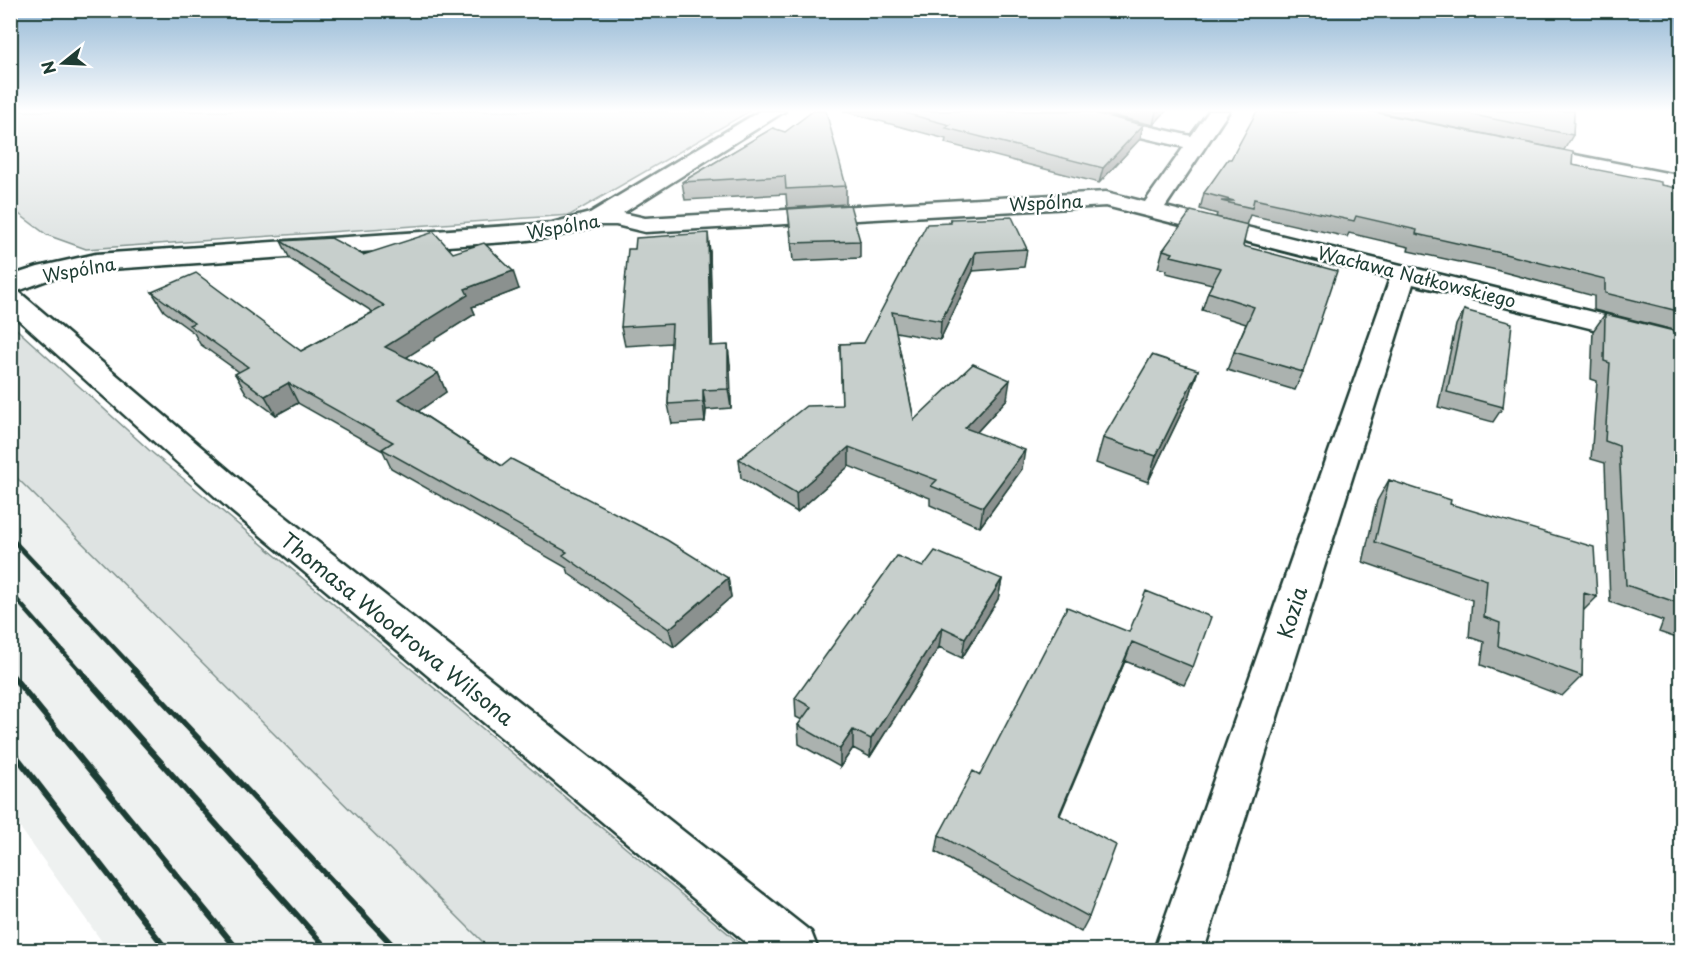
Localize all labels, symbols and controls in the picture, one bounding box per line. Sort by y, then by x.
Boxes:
north arrow [33,33,93,93]
text: N [34,58,61,78]
street label: Wspólna [1009,187,1084,217]
street label: Wspólna [524,206,602,246]
street label: Wacława Nałkowskiego [1315,238,1519,314]
street label: Wspólna [40,249,118,289]
street label: Thomasa Woodrowa Wilsona [274,524,522,733]
street label: Kozia [1268,582,1314,642]

